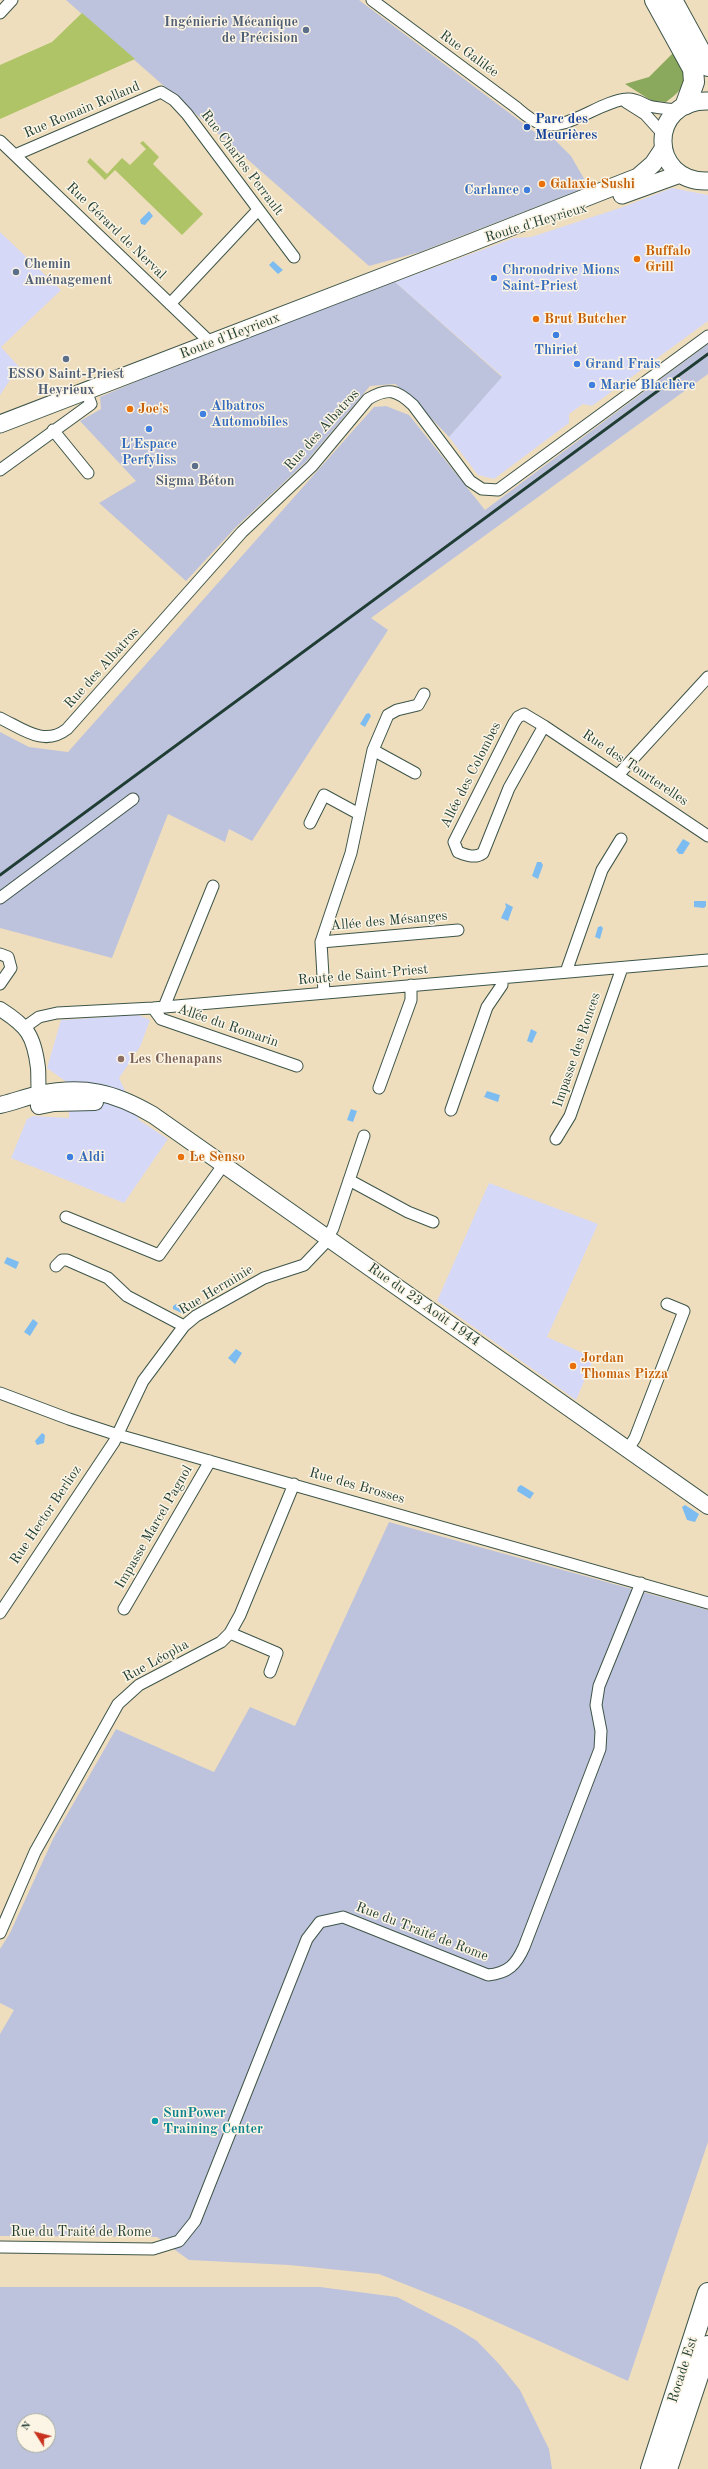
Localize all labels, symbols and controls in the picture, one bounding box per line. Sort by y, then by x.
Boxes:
place label: Ingénierie Mécanique de Précision [164,14,298,46]
marker: Ingénierie Mécanique de Précision [301,25,311,35]
street label: Rue Galilée [436,27,502,81]
street label: Rue Romain Rolland [21,78,143,142]
street label: Rue Charles Perrault [197,107,287,219]
place label: Parc des Meurières [535,111,597,144]
marker: Parc des Meurières [522,122,532,132]
place label: Galaxie Sushi [550,176,635,192]
street label: Rue Gérard de Nerval [63,179,169,283]
marker: Galaxie Sushi [537,179,547,189]
place label: Carlance [464,182,519,198]
marker: Carlance [522,185,532,195]
street label: Route d'Heyrieux [483,199,589,247]
place label: Buffalo Grill [645,243,691,276]
marker: Buffalo Grill [632,254,642,264]
place label: Chemin Aménagement [24,256,112,288]
place label: Chronodrive Mions Saint-Priest [502,262,619,294]
marker: Chemin Aménagement [11,267,21,277]
marker: Chronodrive Mions Saint-Priest [489,273,499,283]
street label: Route d'Heyrieux [178,309,282,363]
place label: Brut Butcher [544,311,627,327]
marker: Brut Butcher [531,314,541,324]
marker: Thiriet [551,330,561,340]
place label: Thiriet [534,342,578,358]
marker: ESSO Saint-Priest Heyrieux [61,354,71,364]
place label: Grand Frais [585,356,660,372]
marker: Grand Frais [572,359,582,369]
place label: ESSO Saint-Priest Heyrieux [8,366,124,398]
place label: Marie Blachère [600,377,695,393]
marker: Marie Blachère [587,380,597,390]
street label: Rue des Albatros [281,386,363,474]
place label: Albatros Automobiles [211,398,288,430]
place label: Joe's [138,401,169,417]
marker: Joe's [125,404,135,414]
marker: Albatros Automobiles [198,409,208,419]
marker: L'Espace Perfyliss [144,424,154,434]
place label: L'Espace Perfyliss [121,436,177,468]
marker: Sigma Béton [190,461,200,471]
place label: Sigma Béton [155,473,235,489]
street label: Rue des Albatros [61,624,143,712]
street label: Allée des Colombes [437,719,505,831]
street label: Rue des Tourterelles [579,726,691,810]
street label: Allée des Mésanges [330,908,448,934]
street label: Route de Saint-Priest [297,961,429,989]
street label: Impasse des Ronces [549,990,605,1110]
street label: Allée du Romarin [175,1001,281,1051]
place label: Les Chenapans [129,1051,222,1067]
marker: Les Chenapans [116,1054,126,1064]
place label: Aldi [78,1149,105,1165]
place label: Le Senso [189,1149,245,1165]
marker: Aldi [65,1152,75,1162]
marker: Le Senso [176,1152,186,1162]
street label: Rue du 23 Août 1944 [365,1260,483,1350]
street label: Rue Herminie [176,1261,256,1319]
place label: Jordan Thomas Pizza [581,1350,668,1382]
marker: Jordan Thomas Pizza [568,1361,578,1371]
street label: Rue Hector Berlioz [7,1462,85,1568]
street label: Impasse Marcel Pagnol [112,1462,196,1592]
street label: Rue des Brosses [307,1464,407,1508]
street label: Rue Léopha [120,1636,192,1686]
street label: Rue du Traité de Rome [353,1899,491,1965]
place label: SunPower Training Center [163,2105,263,2138]
marker: SunPower Training Center [150,2116,160,2126]
street label: Rue du Traité de Rome [11,2224,151,2240]
street label: Rocade Est [664,2335,702,2405]
north arrow [16,2413,56,2453]
text: N [20,2420,34,2433]

